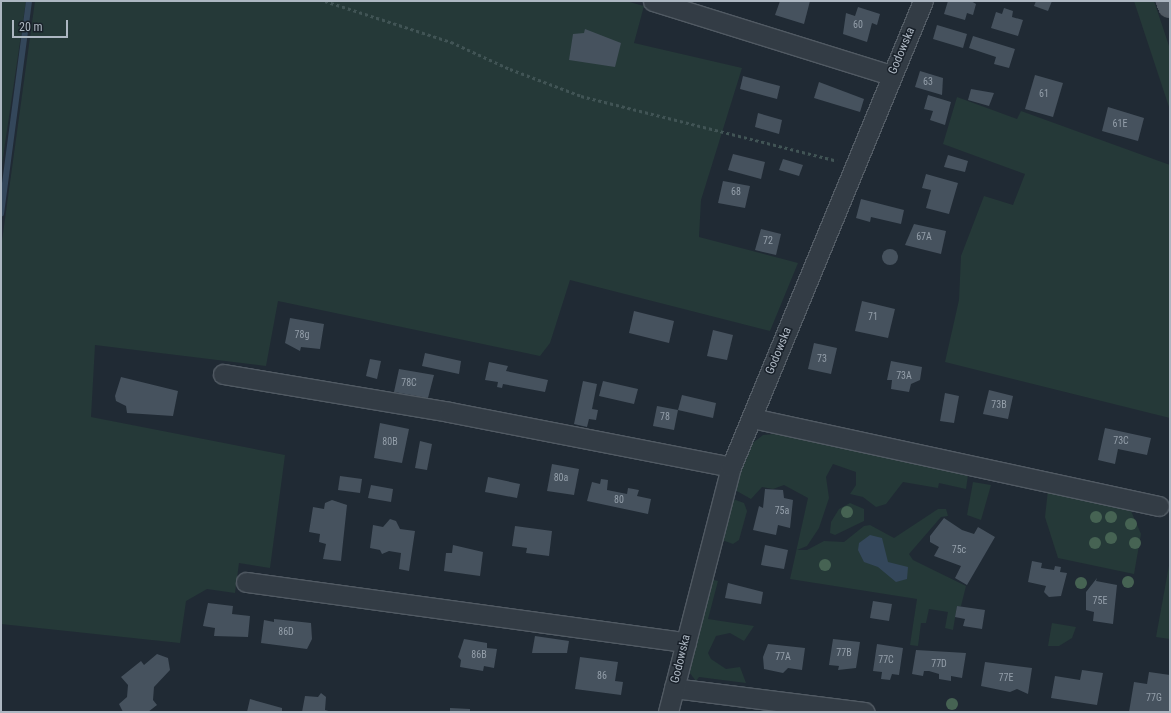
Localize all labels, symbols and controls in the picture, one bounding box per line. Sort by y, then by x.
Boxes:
scale bar [14,12,70,38]
house number: 60 [853,19,863,31]
text: 20 m [19,20,43,34]
street label: Godowska [886,25,918,77]
house number: 63 [923,76,933,88]
house number: 61 [1039,88,1049,100]
house number: 61E [1113,118,1127,130]
house number: 68 [731,186,741,198]
house number: 67A [916,231,932,243]
house number: 72 [763,235,773,247]
house number: 71 [868,311,878,323]
street label: Godowska [763,325,795,377]
house number: 78g [295,329,309,341]
house number: 73 [817,353,827,365]
house number: 73A [896,370,912,382]
house number: 78C [401,377,417,389]
house number: 73B [991,399,1007,411]
house number: 78 [660,411,670,423]
house number: 73C [1113,435,1129,447]
house number: 80B [382,436,398,448]
house number: 80a [554,472,568,484]
house number: 80 [614,494,624,506]
house number: 75a [775,505,789,517]
house number: 75c [952,544,966,556]
house number: 75E [1093,595,1107,607]
house number: 86D [278,626,294,638]
street label: Godowska [668,633,694,685]
house number: 77B [836,647,852,659]
house number: 86B [471,649,487,661]
house number: 77A [775,651,791,663]
house number: 77C [878,654,894,666]
house number: 77D [931,658,947,670]
house number: 86 [597,670,607,682]
house number: 77E [999,672,1013,684]
house number: 77G [1146,692,1162,704]

